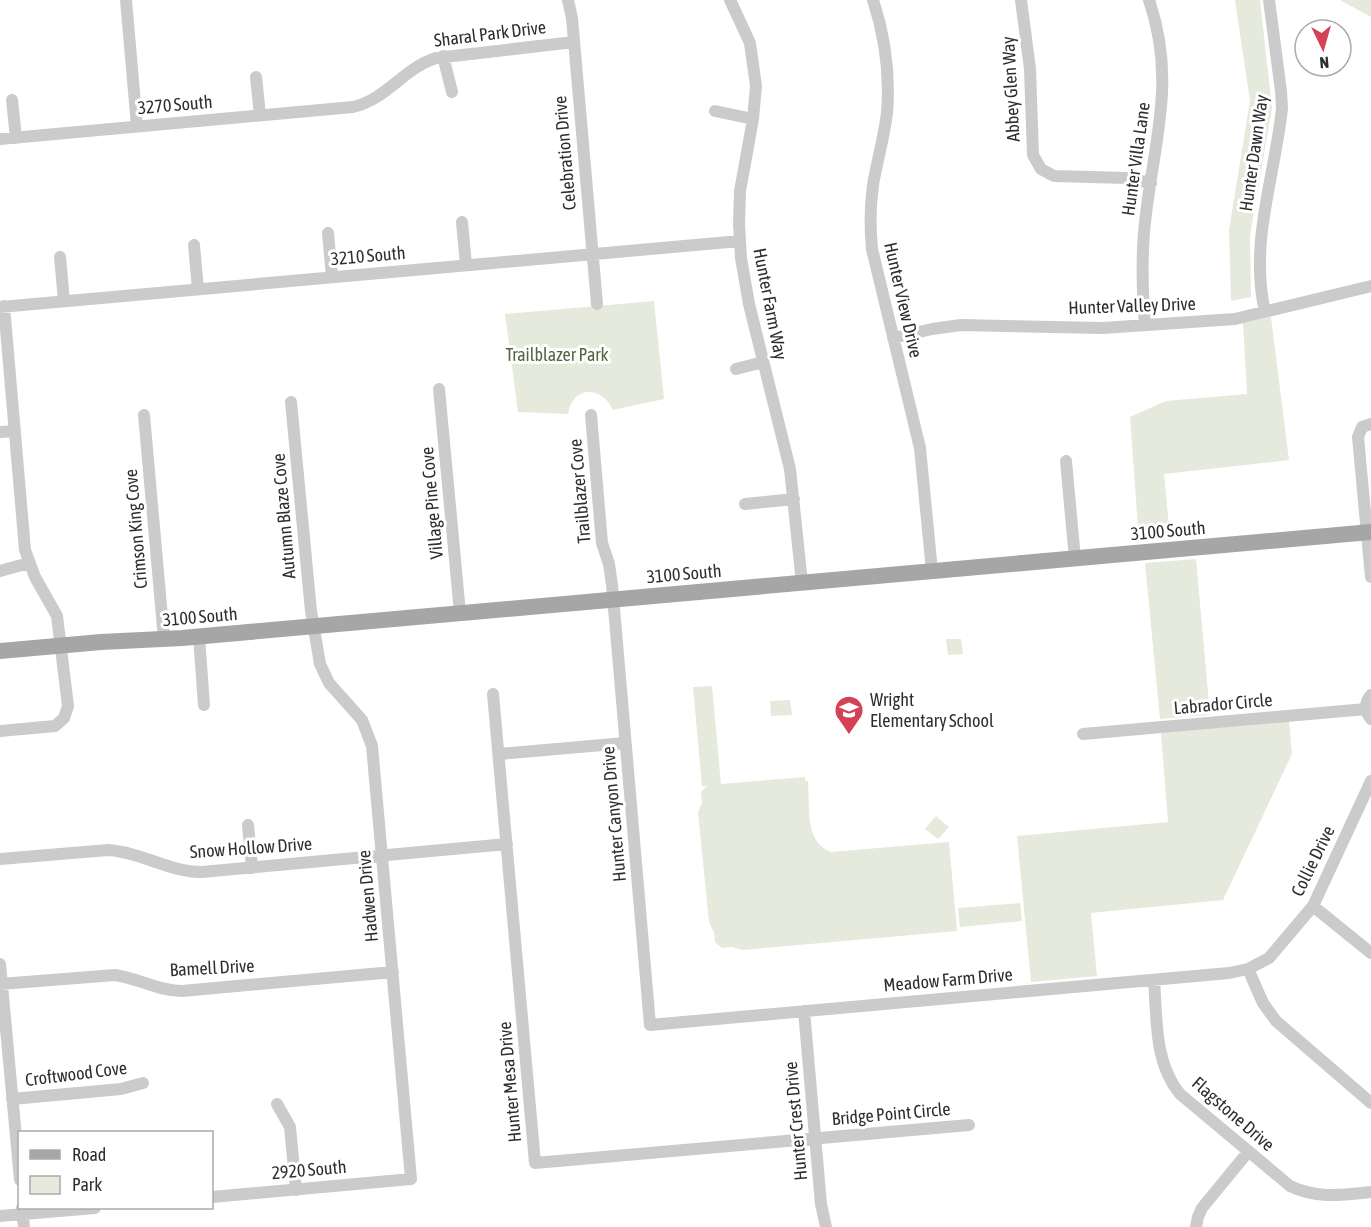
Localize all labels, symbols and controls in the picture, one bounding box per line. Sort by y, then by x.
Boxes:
street label: Sharal Park Drive [433,16,547,51]
north arrow [1293,18,1353,78]
street label: Abbey Glen Way [997,36,1024,142]
text: N [1319,54,1330,72]
street label: 3270 South [137,91,213,118]
street label: Hunter Dawn Way [1235,93,1272,213]
street label: Celebration Drive [549,95,580,211]
street label: Hunter Villa Lane [1117,101,1154,217]
street label: Hunter View Drive [880,240,927,360]
street label: 3210 South [330,242,406,269]
street label: Hunter Farm Way [749,246,792,361]
street label: Hunter Valley Drive [1068,293,1196,318]
park label: Trailblazer Park [505,344,609,365]
street label: Trailblazer Cove [564,438,595,544]
street label: Village Pine Cove [416,446,447,560]
street label: Autumn Blaze Cove [268,452,299,580]
street label: Crimson King Cove [120,468,151,590]
street label: 3100 South [1130,517,1206,544]
street label: 3100 South [646,560,722,587]
street label: 3100 South [162,603,238,630]
place label: Wright Elementary School [870,689,994,731]
street label: Labrador Circle [1173,689,1273,718]
school or university icon: Wright Elementary School [833,694,865,736]
street label: Hunter Canyon Drive [597,745,630,883]
street label: Collie Drive [1286,822,1339,899]
street label: Snow Hollow Drive [189,833,313,862]
street label: Hadwen Drive [353,849,382,943]
street label: Bamell Drive [169,955,255,980]
street label: Meadow Farm Drive [882,963,1013,996]
street label: Hunter Mesa Drive [494,1021,525,1143]
street label: Croftwood Cove [24,1057,128,1090]
street label: Hunter Crest Drive [780,1061,811,1181]
street label: Flagstone Drive [1188,1072,1279,1155]
street label: Bridge Point Circle [831,1098,951,1129]
legend [18,1131,213,1209]
text: Road [72,1144,106,1165]
street label: 2920 South [271,1156,347,1183]
text: Park [72,1174,102,1195]

